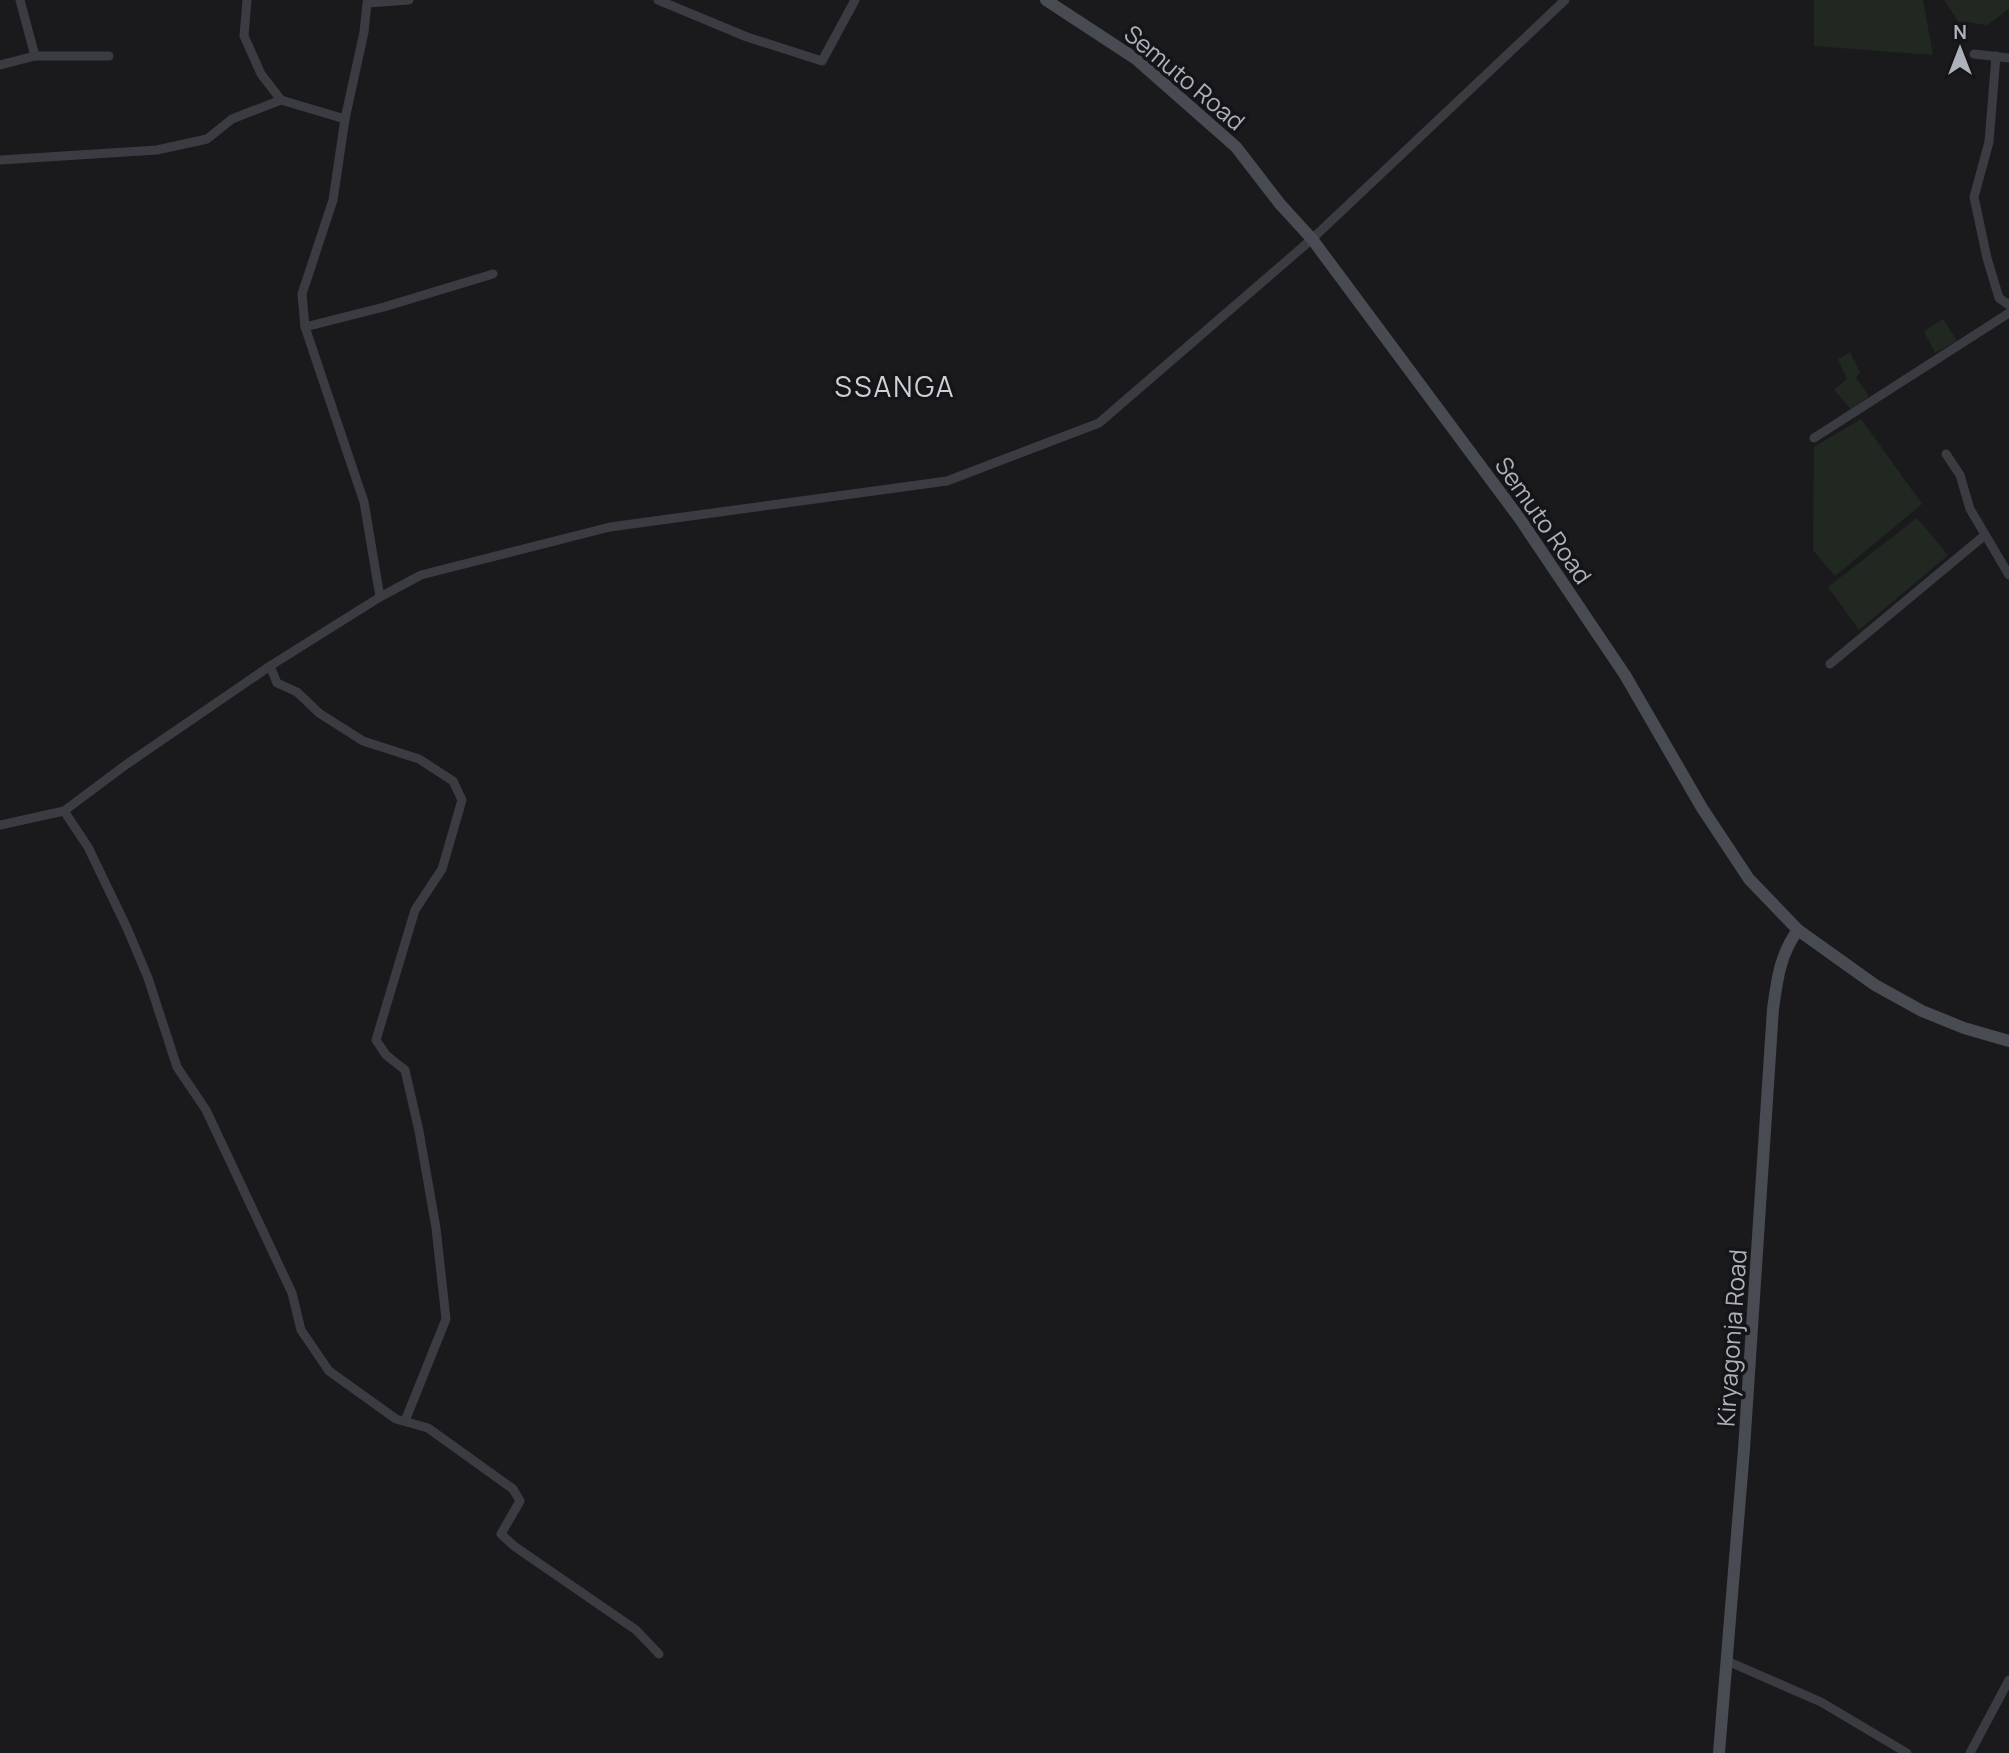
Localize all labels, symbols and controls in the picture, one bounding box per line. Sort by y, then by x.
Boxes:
north arrow [1925,14,1995,84]
street label: Semuto Road [1118,17,1252,137]
text: N [1953,19,1967,45]
district label: SSANGA [835,367,955,405]
street label: Semuto Road [1488,450,1600,590]
street label: Kiryagonja Road [1708,1248,1754,1428]

